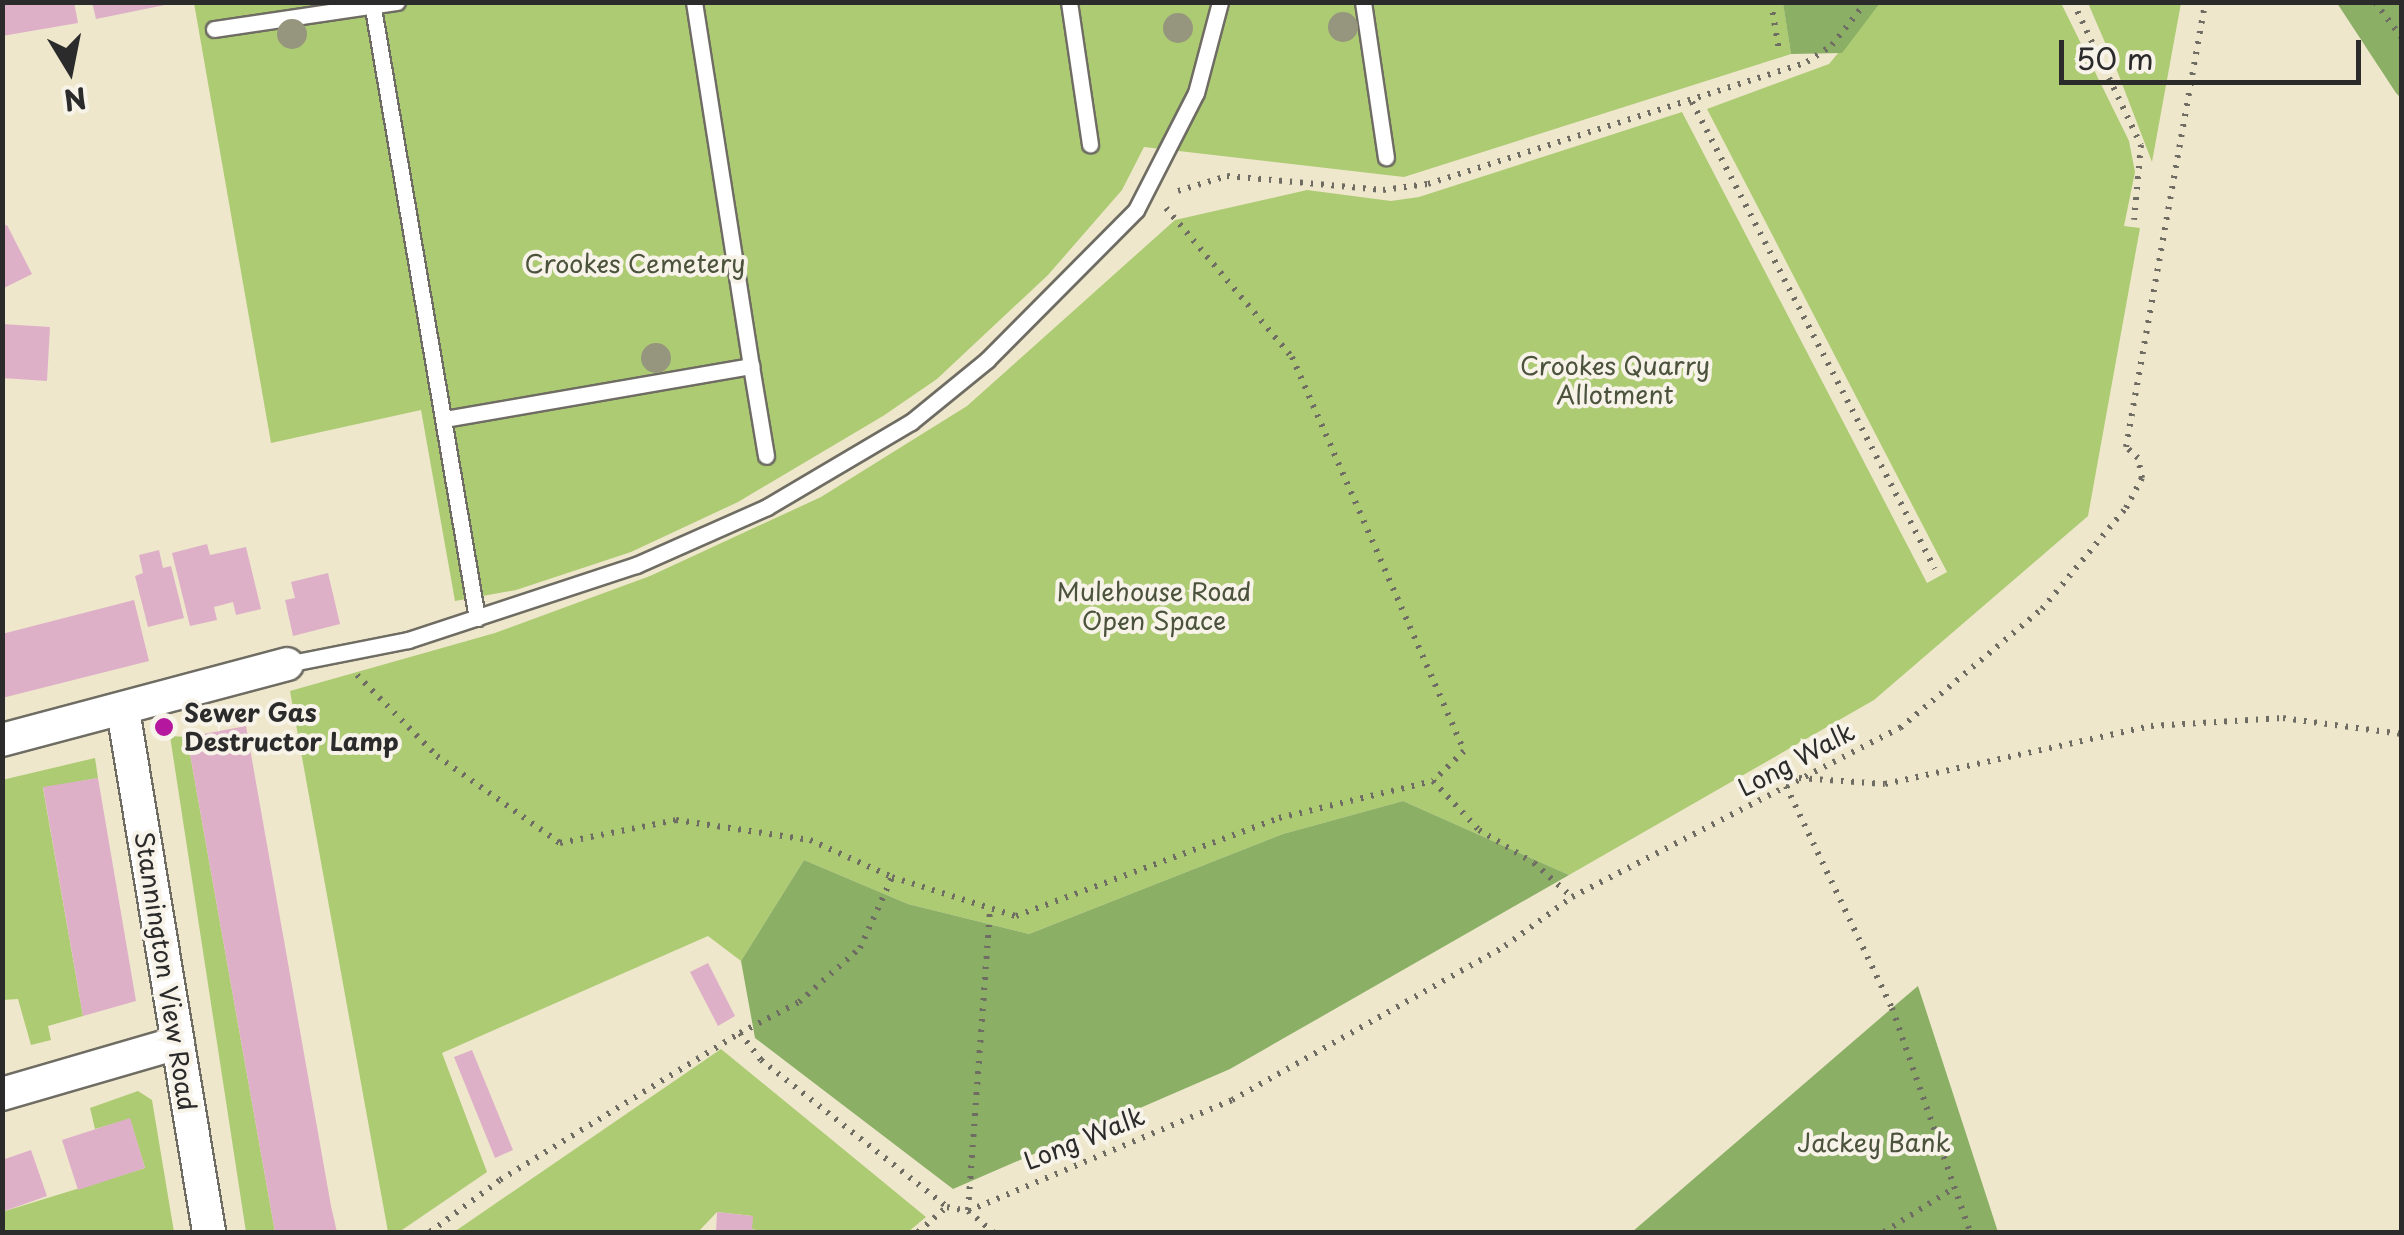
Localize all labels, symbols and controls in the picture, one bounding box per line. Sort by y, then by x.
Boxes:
north arrow [20,20,120,120]
scale bar [2064,20,2366,82]
text: 50 m [2076,35,2154,80]
text: N [61,77,90,123]
park label: Crookes Cemetery [524,248,746,278]
park label: Crookes Quarry Allotment [1518,351,1712,410]
park label: Mulehouse Road Open Space [1056,577,1252,636]
place label: Sewer Gas Destructor Lamp [184,698,400,757]
marker: Sewer Gas Destructor Lamp [153,716,175,738]
street label: Long Walk [1733,716,1859,802]
street label: Stannington View Road [129,830,203,1112]
street label: Long Walk [1019,1100,1149,1176]
park label: Jackey Bank [1797,1127,1951,1157]

